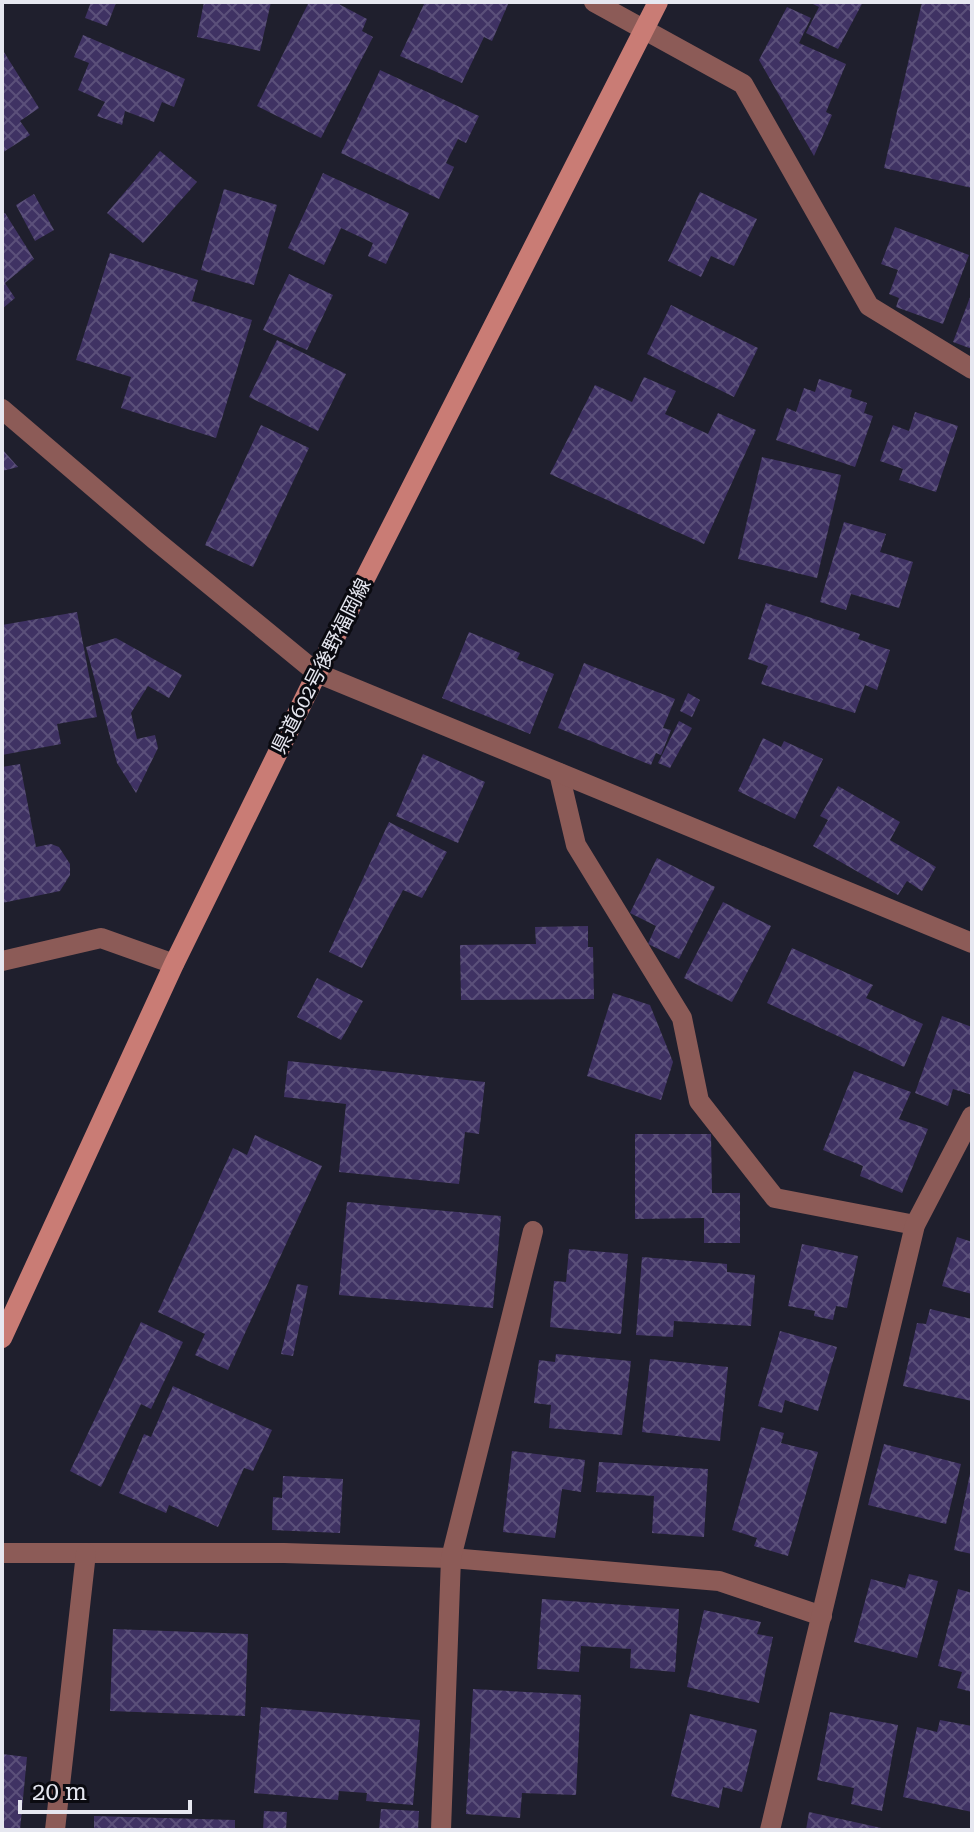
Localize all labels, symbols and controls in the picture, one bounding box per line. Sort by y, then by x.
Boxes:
street label: 県道602号後野福岡線 [266,574,376,758]
scale bar [20,1764,190,1814]
text: 20 m [32,1778,87,1806]

